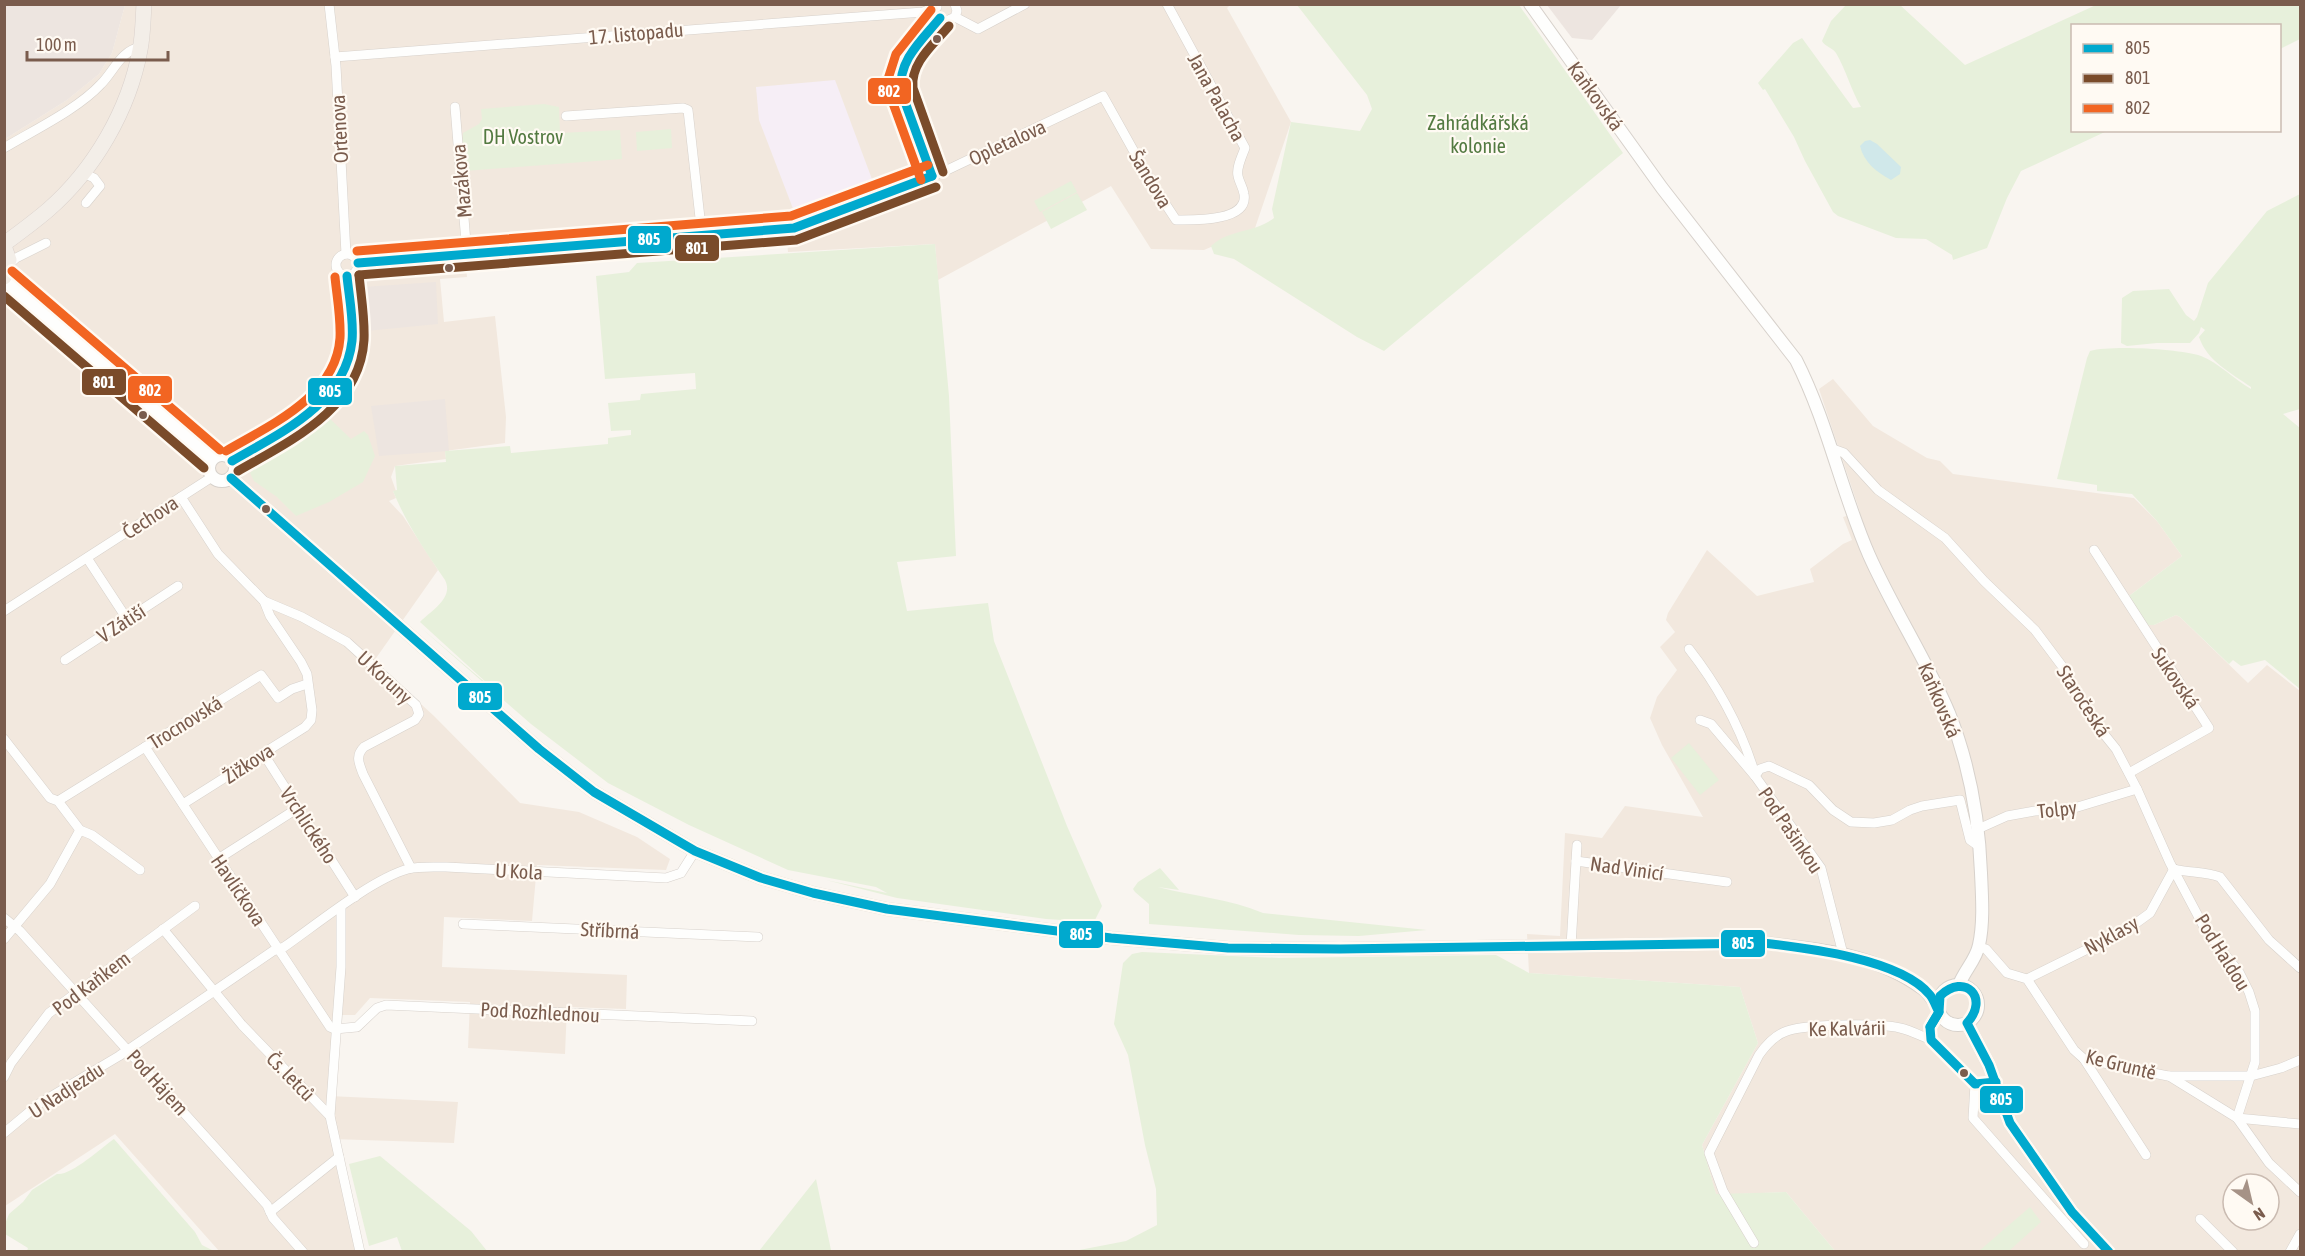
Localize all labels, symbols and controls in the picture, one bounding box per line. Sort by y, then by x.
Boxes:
street label: 17. listopadu [588,17,684,49]
scale bar [27,24,168,62]
legend [2071,24,2281,132]
unlabelled marker [931,33,943,45]
text: 100 m [36,34,77,55]
text: 805 [2125,37,2150,58]
street label: Jana Palacha [1183,49,1251,145]
street label: Kaňkovská [1563,57,1629,135]
text: 801 [2125,67,2150,88]
line badge: 802 [867,77,912,105]
text: 802 [878,82,900,100]
street label: Ortenova [326,94,352,164]
text: 802 [2125,97,2150,118]
park label: Zahrádkářská kolonie [1427,111,1529,157]
street label: Opletalova [965,114,1049,170]
park label: DH Vostrov [483,125,563,148]
street label: Mazákova [446,143,476,219]
street label: Šandova [1125,146,1177,212]
line badge: 805 [627,225,672,254]
text: 805 [638,230,661,248]
line badge: 801 [674,234,720,262]
text: 801 [686,239,709,257]
unlabelled marker [443,262,455,274]
line badge: 801 [81,368,127,396]
text: 801 [93,373,116,391]
line badge: 802 [127,375,173,404]
line badge: 805 [307,377,353,406]
text: 802 [139,381,161,399]
text: 805 [319,382,342,400]
unlabelled marker [137,409,149,421]
street label: Čechova [118,491,182,543]
unlabelled marker [260,503,272,515]
street label: V Zátiší [93,599,150,647]
street label: Sukovská [2147,643,2205,713]
street label: U Koruny [353,646,417,708]
street label: Kaňkovská [1914,659,1966,741]
street label: Staročeská [2052,661,2116,741]
line badge: 805 [457,682,503,711]
text: 805 [469,688,492,706]
street label: Trocnovská [144,690,226,754]
street label: Žižkova [218,738,278,788]
street label: Vrchlického [276,782,342,868]
street label: Pod Pašinkou [1754,783,1828,877]
street label: Tolpy [2036,795,2078,823]
street label: Havlíčkova [207,850,271,930]
street label: Nad Vinicí [1589,851,1666,885]
street label: U Kola [494,858,544,884]
street label: Pod Haldou [2191,910,2255,994]
street label: Nyklasy [2080,911,2142,959]
street label: Stříbrná [580,917,640,943]
line badge: 805 [1058,920,1104,949]
text: 805 [1070,925,1093,943]
line badge: 805 [1720,929,1766,958]
text: 805 [1732,934,1755,952]
street label: Pod Kaňkem [48,946,134,1020]
street label: Pod Rozhlednou [480,997,600,1027]
street label: Ke Kalvárii [1808,1016,1886,1040]
street label: Pod Hájem [123,1044,193,1120]
street label: Ke Gruntě [2083,1044,2159,1084]
street label: Čs. letců [262,1047,320,1105]
street label: U Nadjezdu [24,1057,108,1123]
unlabelled marker [1958,1067,1970,1079]
line badge: 805 [1979,1085,2024,1114]
text: 805 [1990,1090,2013,1108]
north arrow [2221,1172,2281,1232]
text: N [2250,1204,2268,1225]

